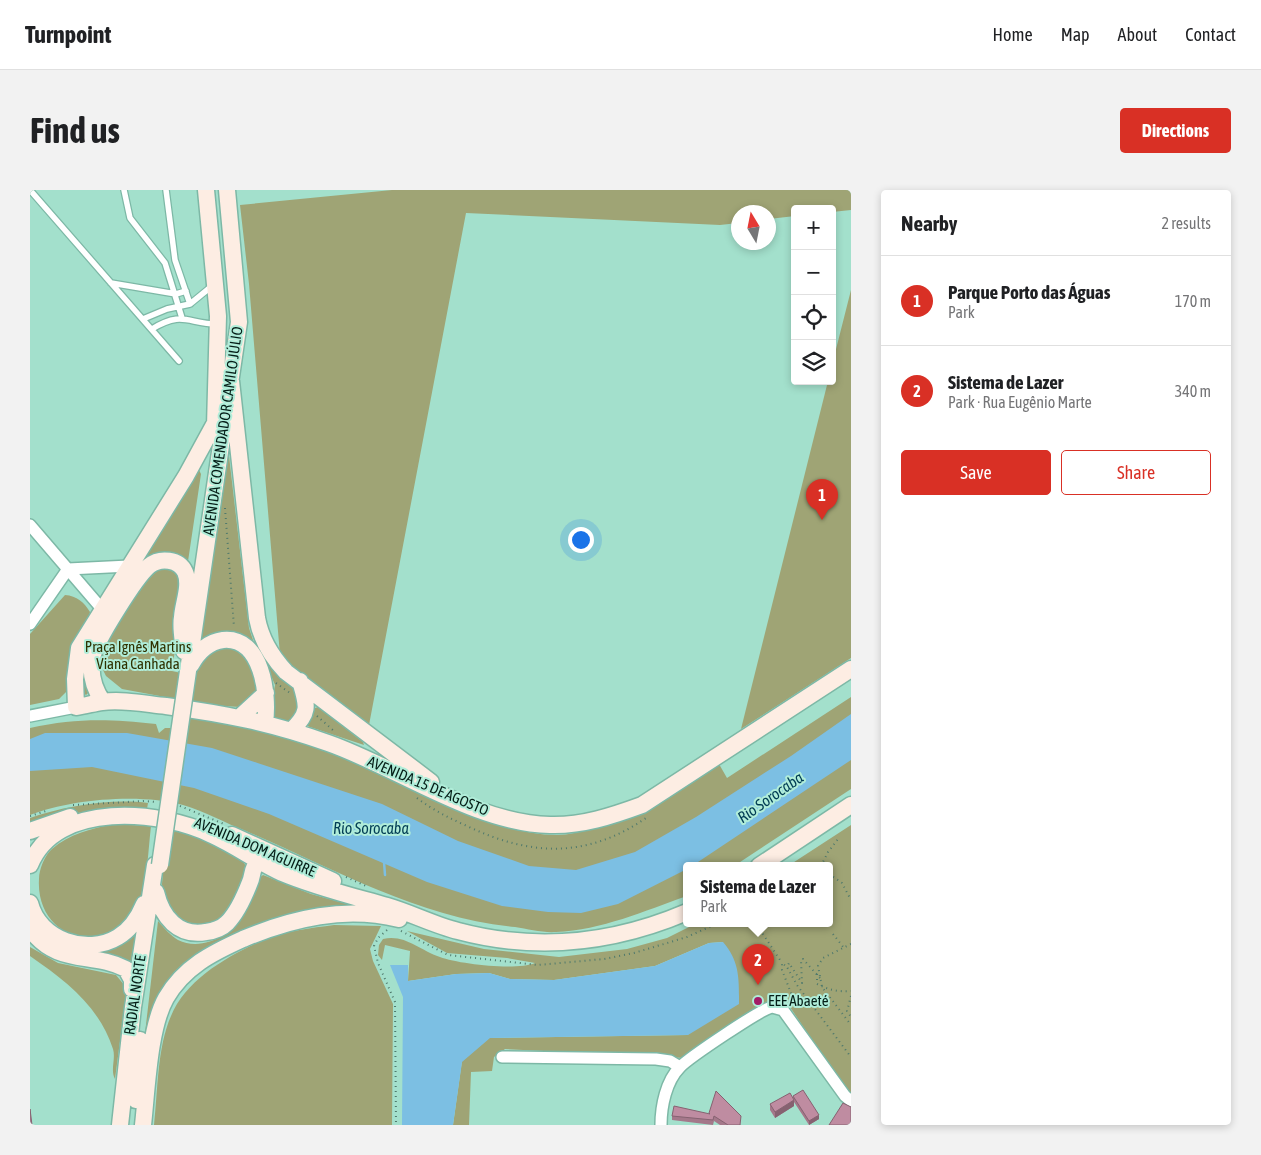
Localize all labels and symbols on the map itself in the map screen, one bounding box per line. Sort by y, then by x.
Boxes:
north arrow [731,205,776,250]
street label: AVENIDA COMENDADOR CAMILO JÚLIO [199,325,246,536]
pin: 1 [806,479,838,520]
your location [568,527,594,553]
park label: Praça Ignês Martins Viana Canhada [85,638,191,672]
street label: AVENIDA 15 DE AGOSTO [365,752,491,819]
water label: Rio Sorocaba [734,768,807,826]
street label: AVENIDA DOM AGUIRRE [192,813,319,880]
water label: Rio Sorocaba [333,819,409,837]
pin: 2 [742,944,774,985]
street label: RADIAL NORTE [120,953,149,1036]
place label: EEE Abaeté [768,992,829,1009]
marker: EEE Abaeté [752,995,764,1007]

